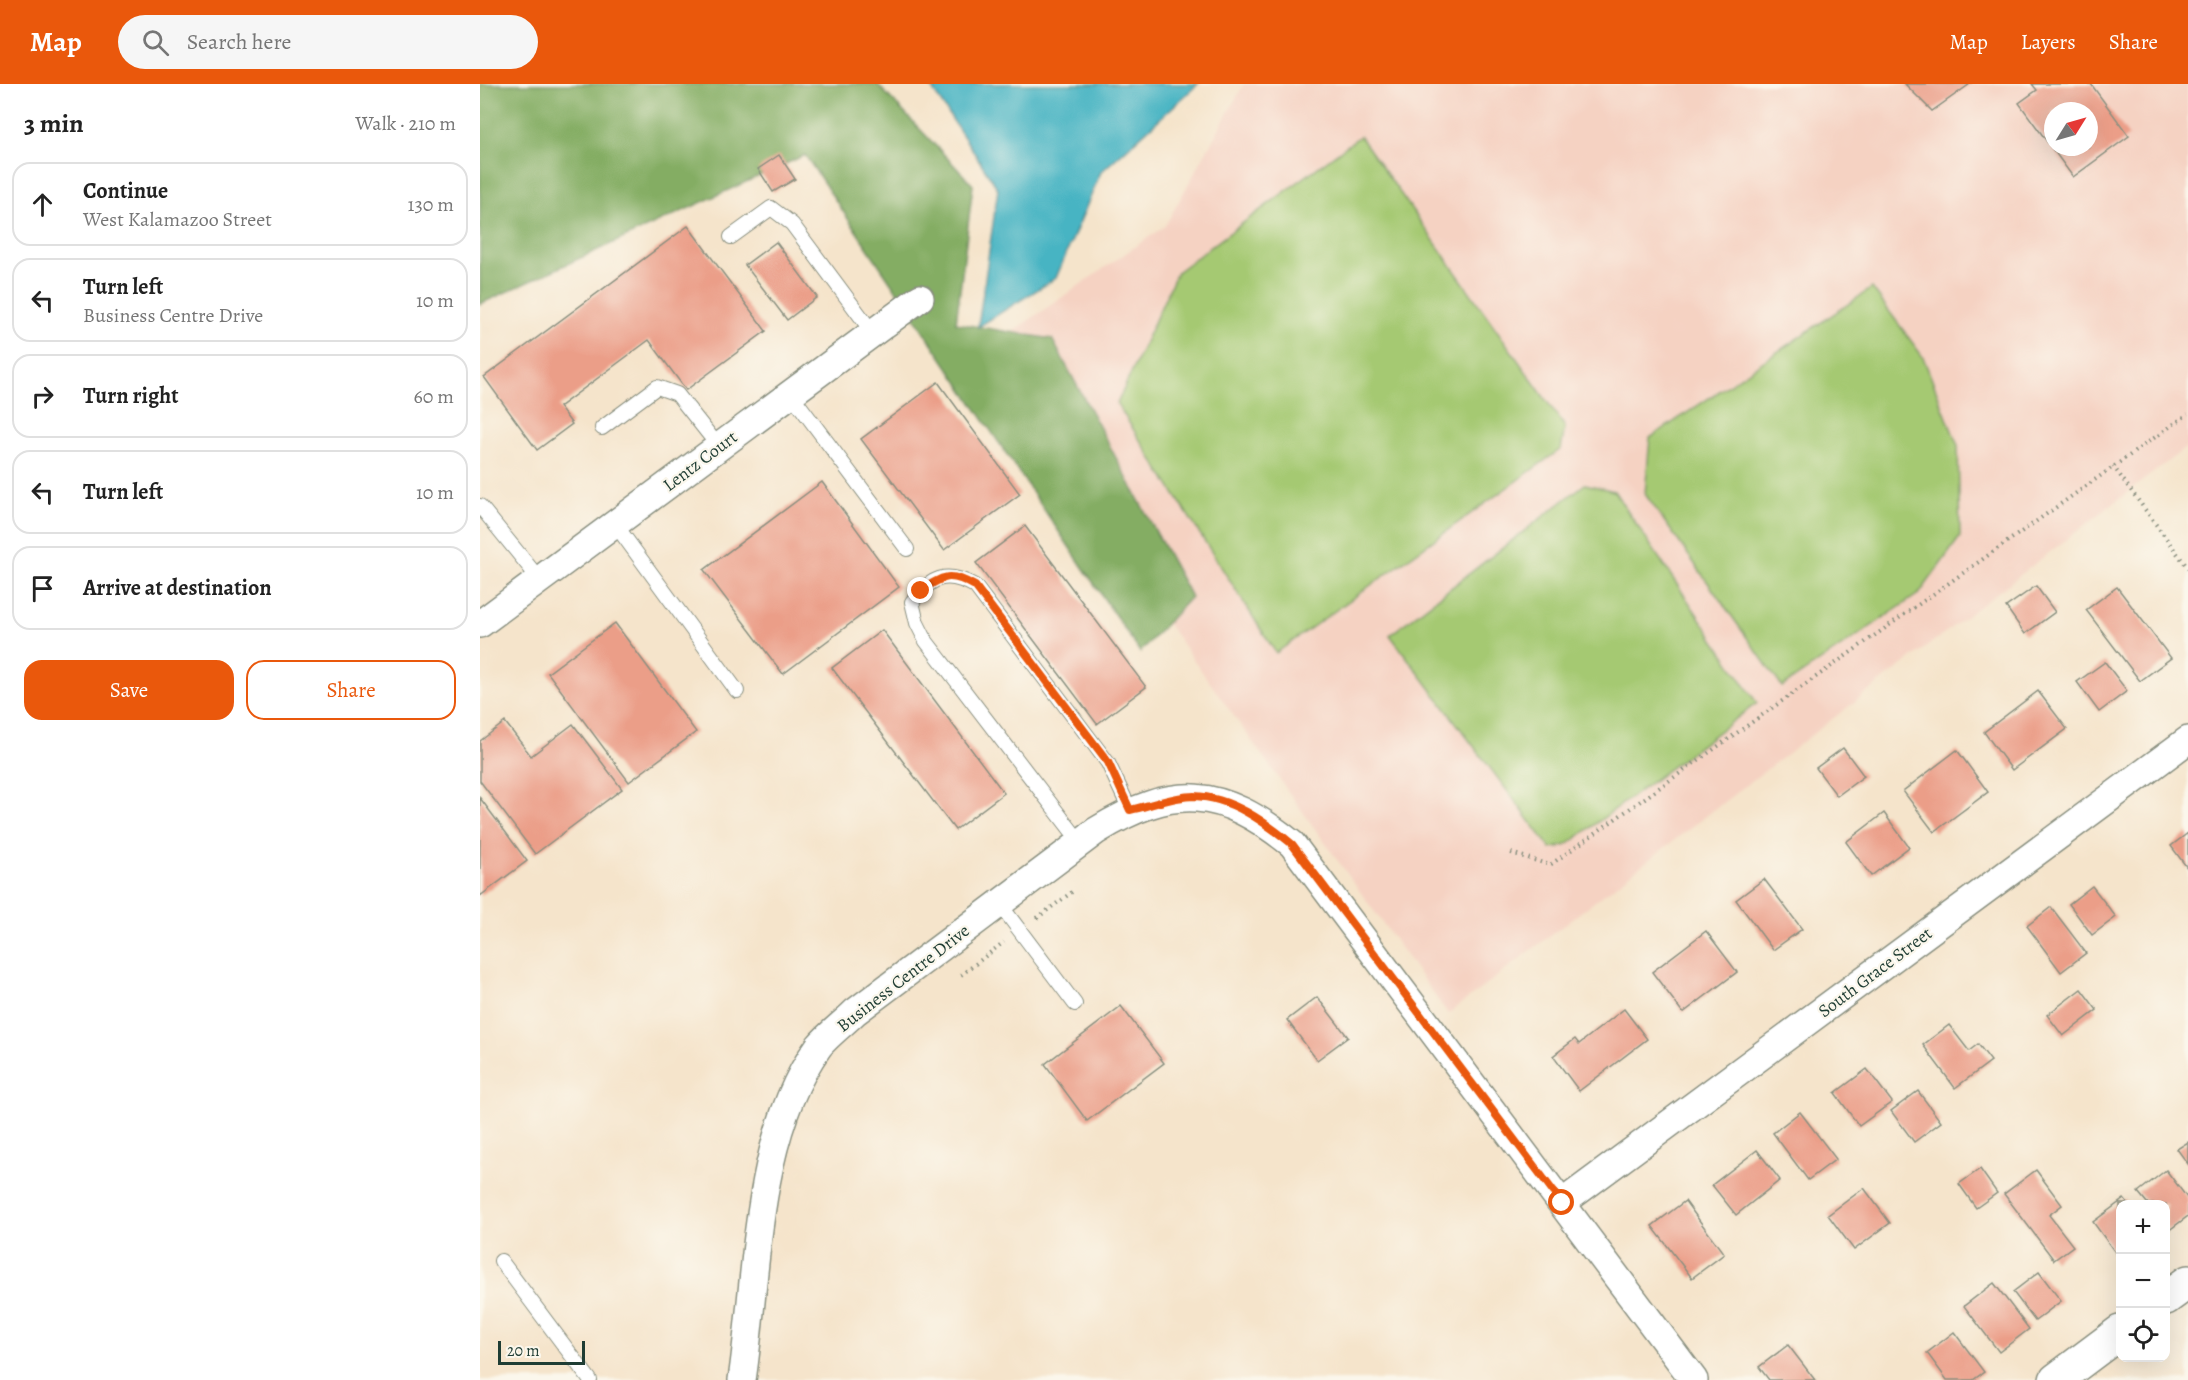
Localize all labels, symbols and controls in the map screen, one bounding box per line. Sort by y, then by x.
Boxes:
search box [118,15,538,69]
text: Map [30,23,82,61]
icon: search [139,26,172,59]
text: Search here [187,27,291,57]
text: Map [1949,28,1988,56]
text: Layers [2021,28,2076,56]
text: Share [2109,28,2158,56]
north arrow [2044,102,2098,156]
text: 3 min [24,106,84,141]
text: Walk · 210 m [355,110,456,137]
text: Continue [83,176,168,206]
icon: ahead [26,188,59,221]
text: 130 m [408,191,454,218]
text: West Kalamazoo Street [83,206,272,233]
text: Turn left [83,272,163,302]
icon: left [26,284,59,317]
text: 10 m [416,287,454,314]
text: Business Centre Drive [83,302,263,329]
icon: right [26,380,59,413]
text: Turn right [83,381,179,411]
text: 60 m [414,383,454,410]
street label: Lentz Court [658,425,742,497]
icon: left [26,476,59,509]
text: Turn left [83,477,163,507]
text: 10 m [416,479,454,506]
icon: arrive [26,572,59,605]
text: Arrive at destination [83,573,272,603]
route end [907,577,933,603]
button: Save [24,660,234,720]
button: Share [246,660,456,720]
street label: Business Centre Drive [832,919,974,1037]
street label: South Grace Street [1813,921,1937,1023]
route start [1548,1189,1574,1215]
map controls [2116,1200,2170,1362]
button: + [2116,1200,2170,1254]
button: − [2116,1254,2170,1308]
button: locate [2116,1308,2170,1362]
scale bar [498,1338,585,1366]
text: 20 m [507,1340,540,1362]

